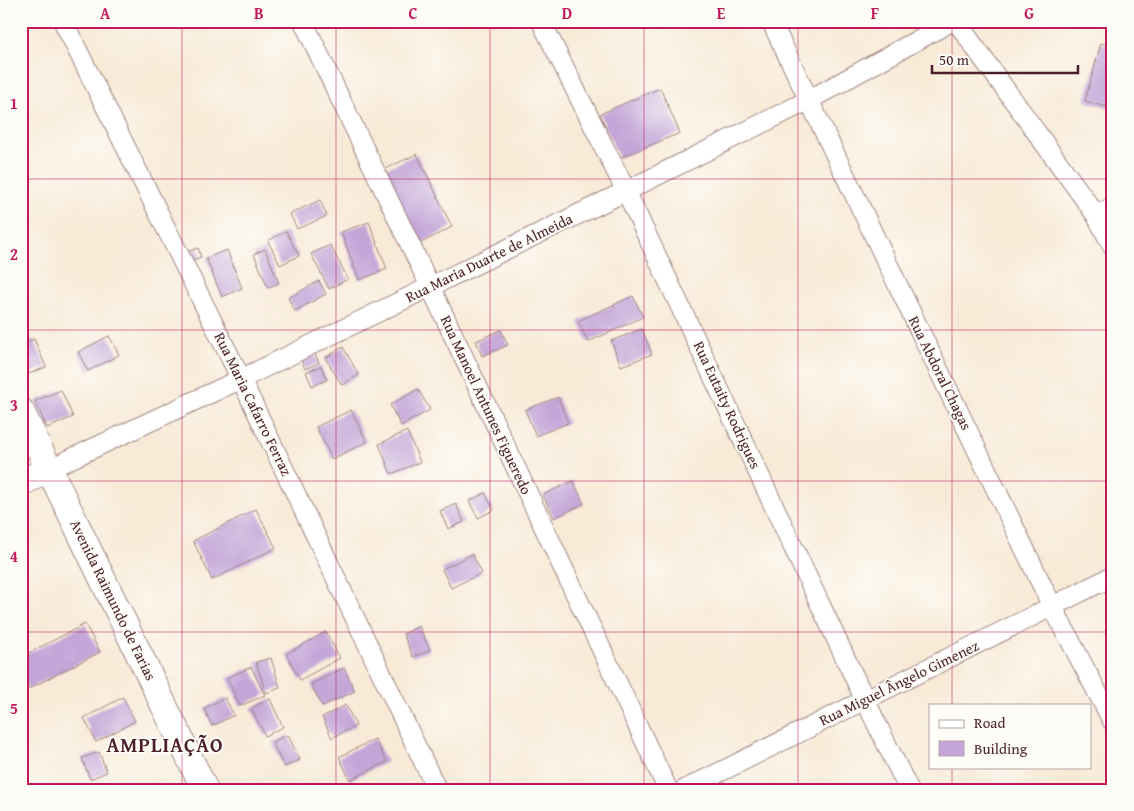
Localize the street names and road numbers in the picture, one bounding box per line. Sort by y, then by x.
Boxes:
street label: Rua Maria Duarte de Almeida [402,208,576,307]
street label: Rua Manoel Antunes Figueredo [436,312,537,498]
street label: Rua Abdoral Chagas [904,312,977,433]
street label: Rua Maria Cafarro Ferraz [210,329,298,479]
street label: Rua Eutaity Rodrigues [689,337,766,472]
street label: Avenida Raimundo de Farias [65,516,162,684]
street label: Rua Miguel Ângelo Gimenez [815,634,983,730]

